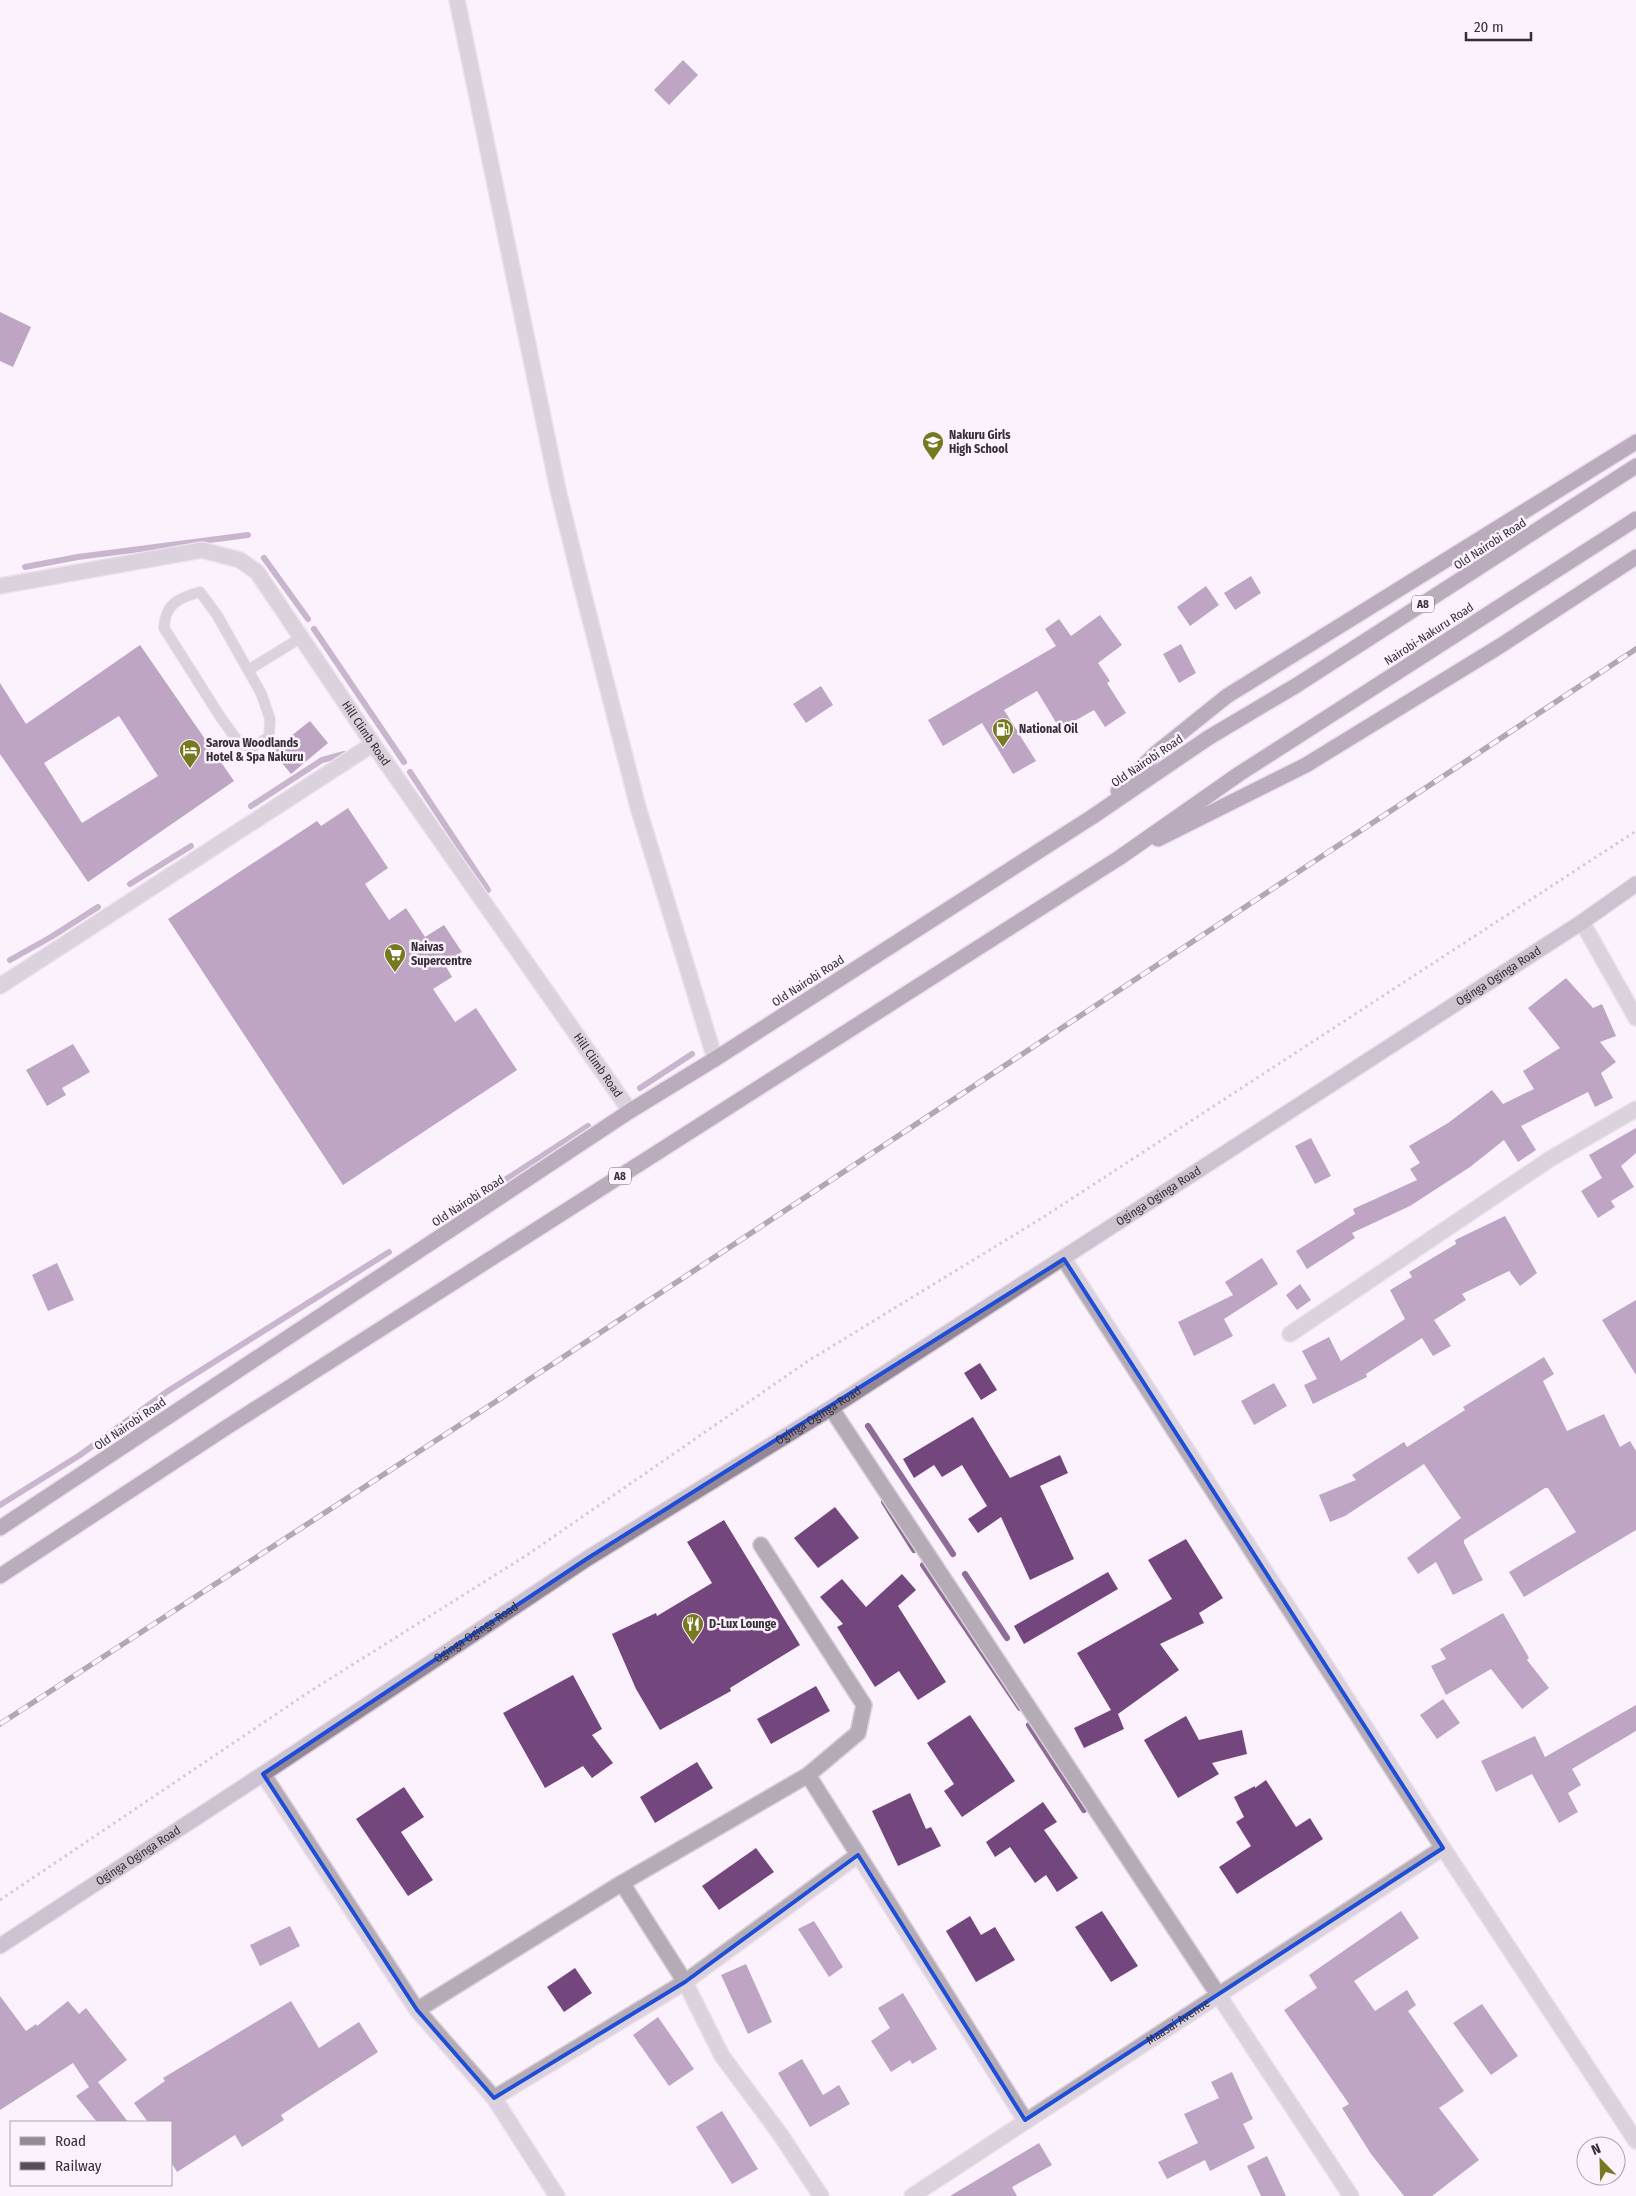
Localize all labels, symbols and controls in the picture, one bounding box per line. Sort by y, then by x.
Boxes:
scale bar [1466,10,1531,42]
text: 20 m [1474,18,1504,36]
place label: Nakuru Girls High School [949,428,1011,456]
school or university icon: Nakuru Girls High School [921,430,945,461]
street label: Old Nairobi Road [1451,515,1529,573]
road number: A8 [1412,596,1434,612]
street label: Nairobi-Nakuru Road [1382,600,1476,668]
street label: Hill Climb Road [339,698,393,768]
fuel station icon: National Oil [991,717,1015,748]
place label: National Oil [1019,722,1078,736]
street label: Old Nairobi Road [1109,732,1185,790]
place label: Sarova Woodlands Hotel & Spa Nakuru [206,736,303,764]
hotel icon: Sarova Woodlands Hotel & Spa Nakuru [178,738,202,769]
place label: Naivas Supercentre [411,940,472,968]
supermarket icon: Naivas Supercentre [383,942,407,973]
street label: Oginga Oginga Road [1453,944,1543,1009]
street label: Old Nairobi Road [769,952,847,1010]
street label: Hill Climb Road [571,1031,625,1100]
street label: Oginga Oginga Road [1113,1164,1203,1229]
road number: A8 [609,1168,631,1184]
street label: Old Nairobi Road [429,1172,507,1230]
street label: Oginga Oginga Road [773,1384,863,1448]
street label: Old Nairobi Road [92,1395,168,1453]
street label: Oginga Oginga Road [431,1599,521,1665]
restaurant icon: D-Lux Lounge [681,1612,705,1643]
place label: D-Lux Lounge [709,1617,776,1631]
street label: Oginga Oginga Road [93,1823,183,1888]
street label: Maasai Avenue [1144,1996,1212,2048]
legend [10,2121,172,2186]
text: Road [55,2132,86,2150]
north arrow [1576,2136,1626,2186]
text: N [1589,2140,1603,2159]
text: Railway [55,2157,102,2175]

